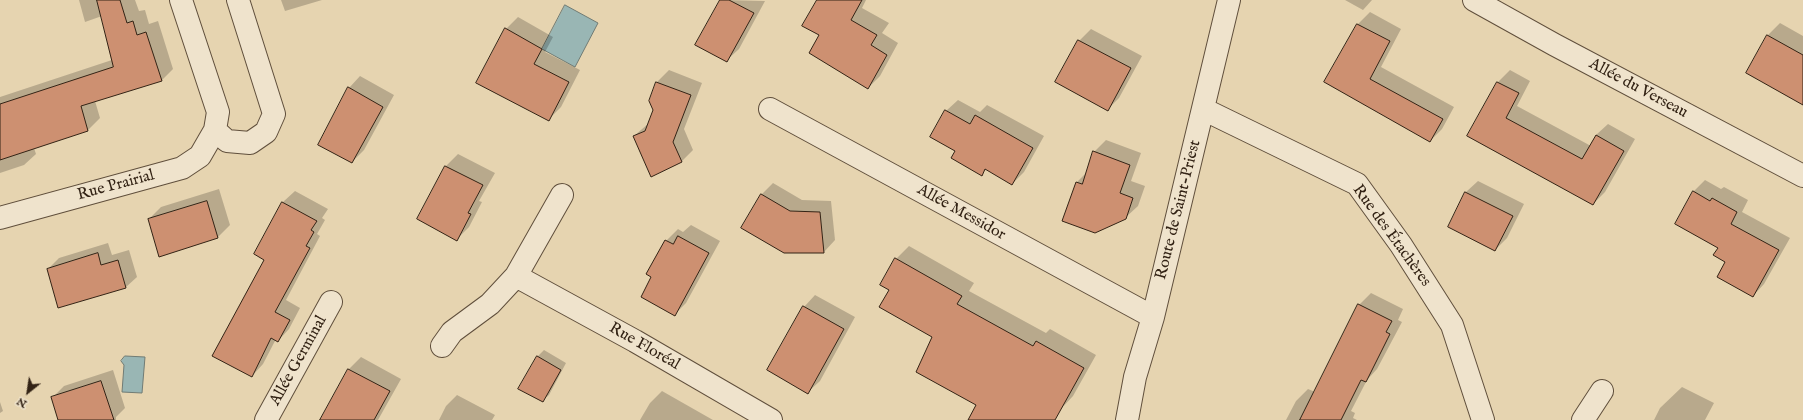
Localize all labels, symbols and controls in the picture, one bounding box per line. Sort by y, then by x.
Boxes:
street label: Allée du Verseau [1585,55,1691,123]
street label: Route de Saint-Priest [1152,138,1206,282]
street label: Rue Prairial [75,167,157,205]
street label: Allée Messidor [913,181,1009,245]
street label: Rue des Étachères [1348,181,1434,291]
street label: Allée Germinal [266,313,332,409]
street label: Rue Floréal [605,319,683,375]
north arrow [8,372,48,412]
text: N [14,394,30,411]

